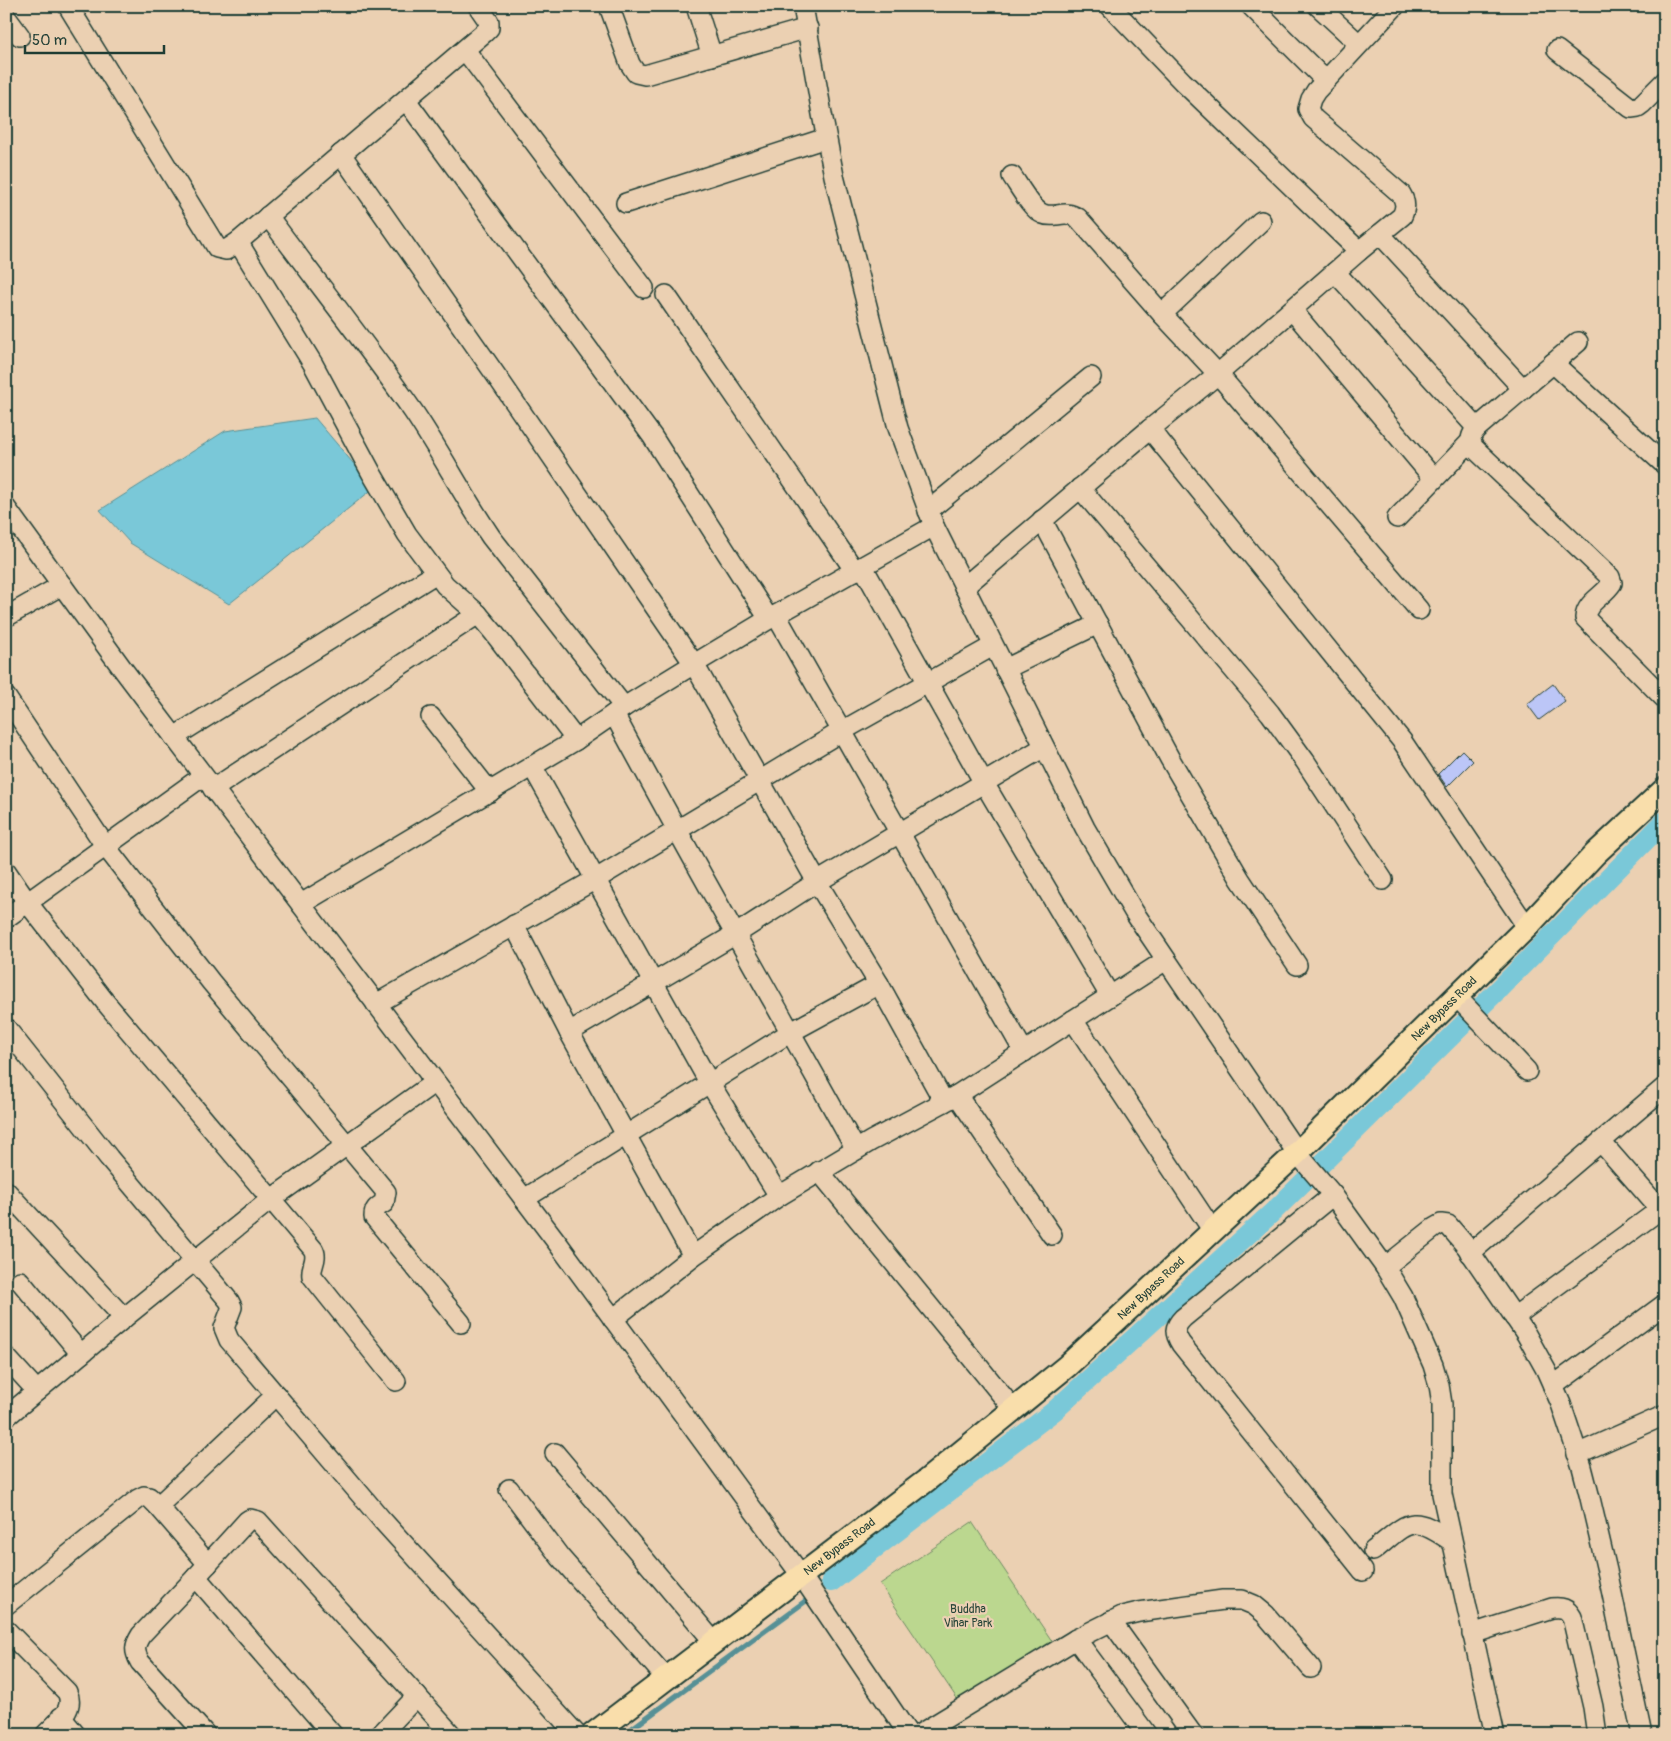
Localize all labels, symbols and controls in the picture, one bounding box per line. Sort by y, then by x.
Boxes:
scale bar [25,22,164,54]
text: 50 m [32,31,67,50]
street label: New Bypass Road [1408,973,1480,1045]
street label: New Bypass Road [1115,1254,1188,1323]
street label: New Bypass Road [801,1515,879,1579]
park label: Buddha Vihar Park [944,1602,992,1631]

